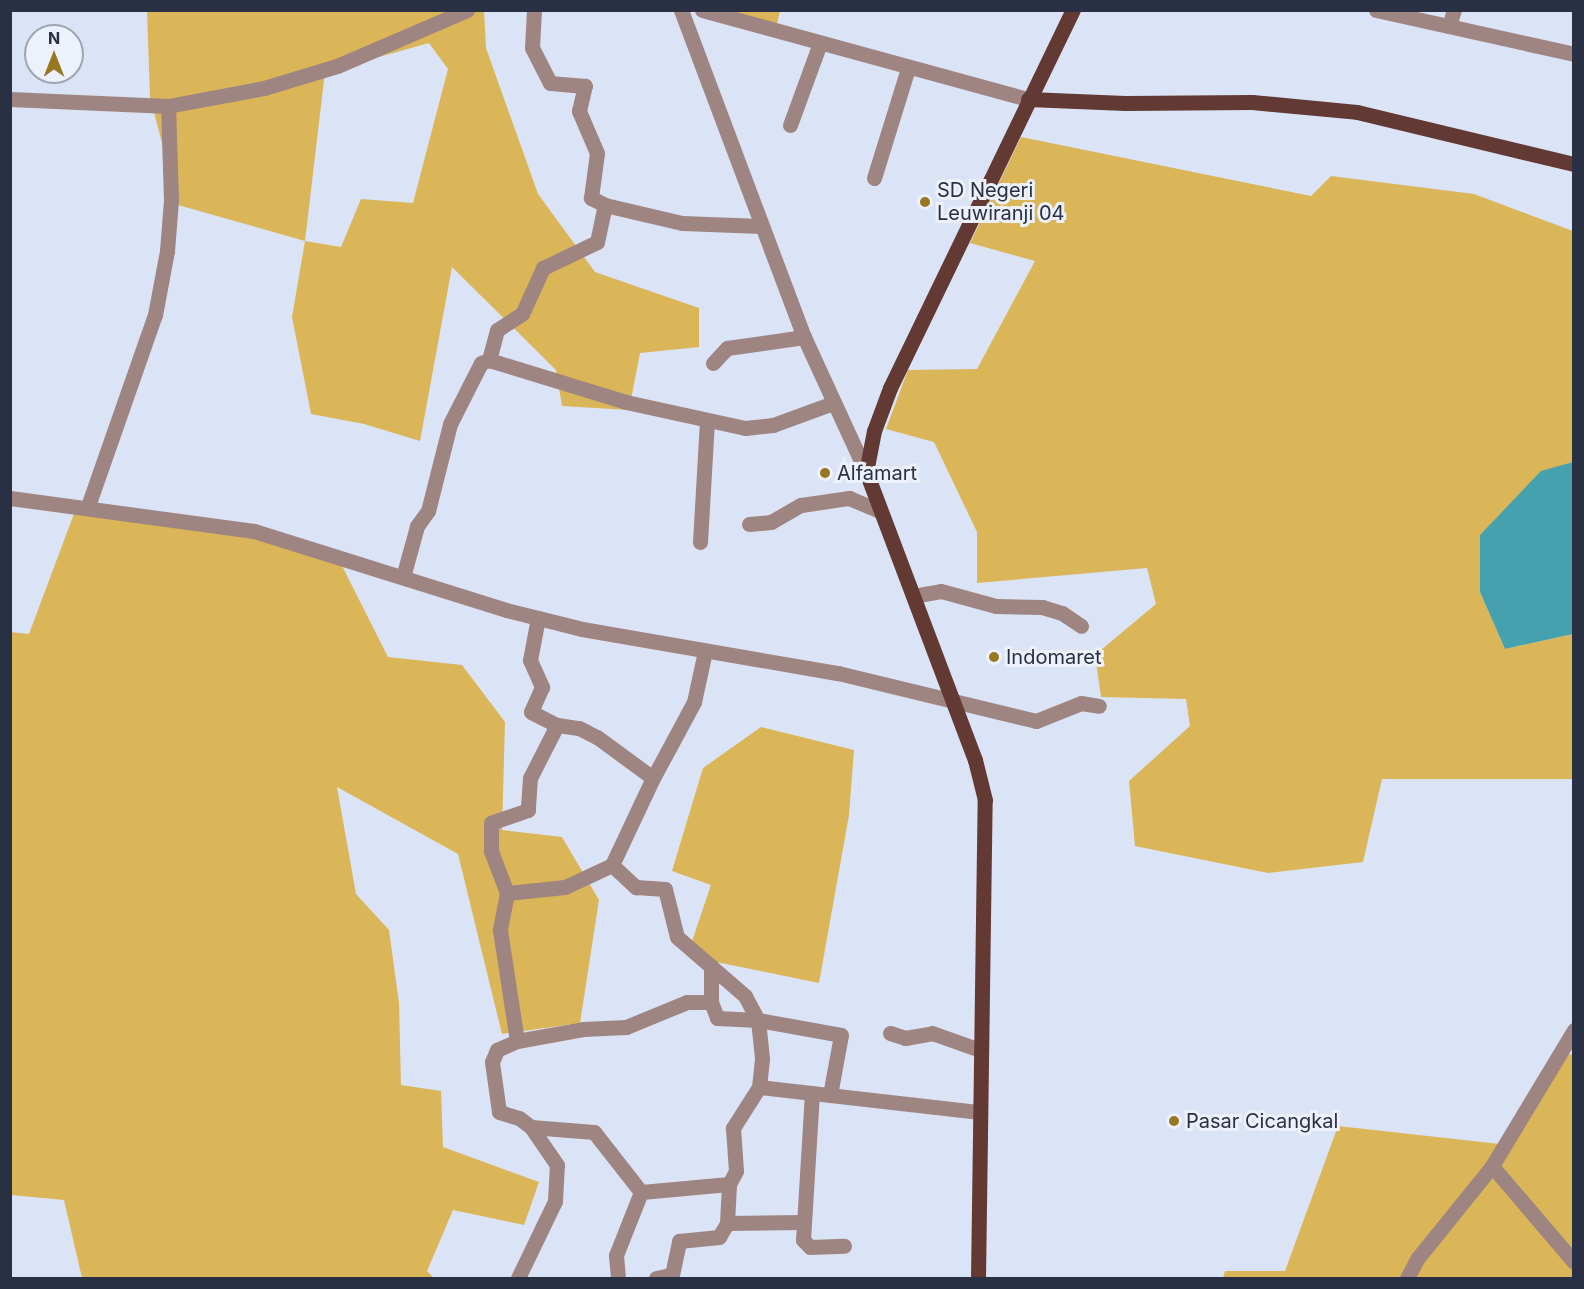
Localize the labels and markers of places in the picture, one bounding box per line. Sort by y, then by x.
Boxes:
place label: SD Negeri Leuwiranji 04 [937,178,1064,225]
marker: SD Negeri Leuwiranji 04 [918,195,932,209]
place label: Alfamart [837,461,917,485]
marker: Alfamart [818,466,832,480]
place label: Indomaret [1006,645,1102,669]
marker: Indomaret [987,650,1001,664]
place label: Pasar Cicangkal [1186,1109,1338,1133]
marker: Pasar Cicangkal [1167,1114,1181,1128]

